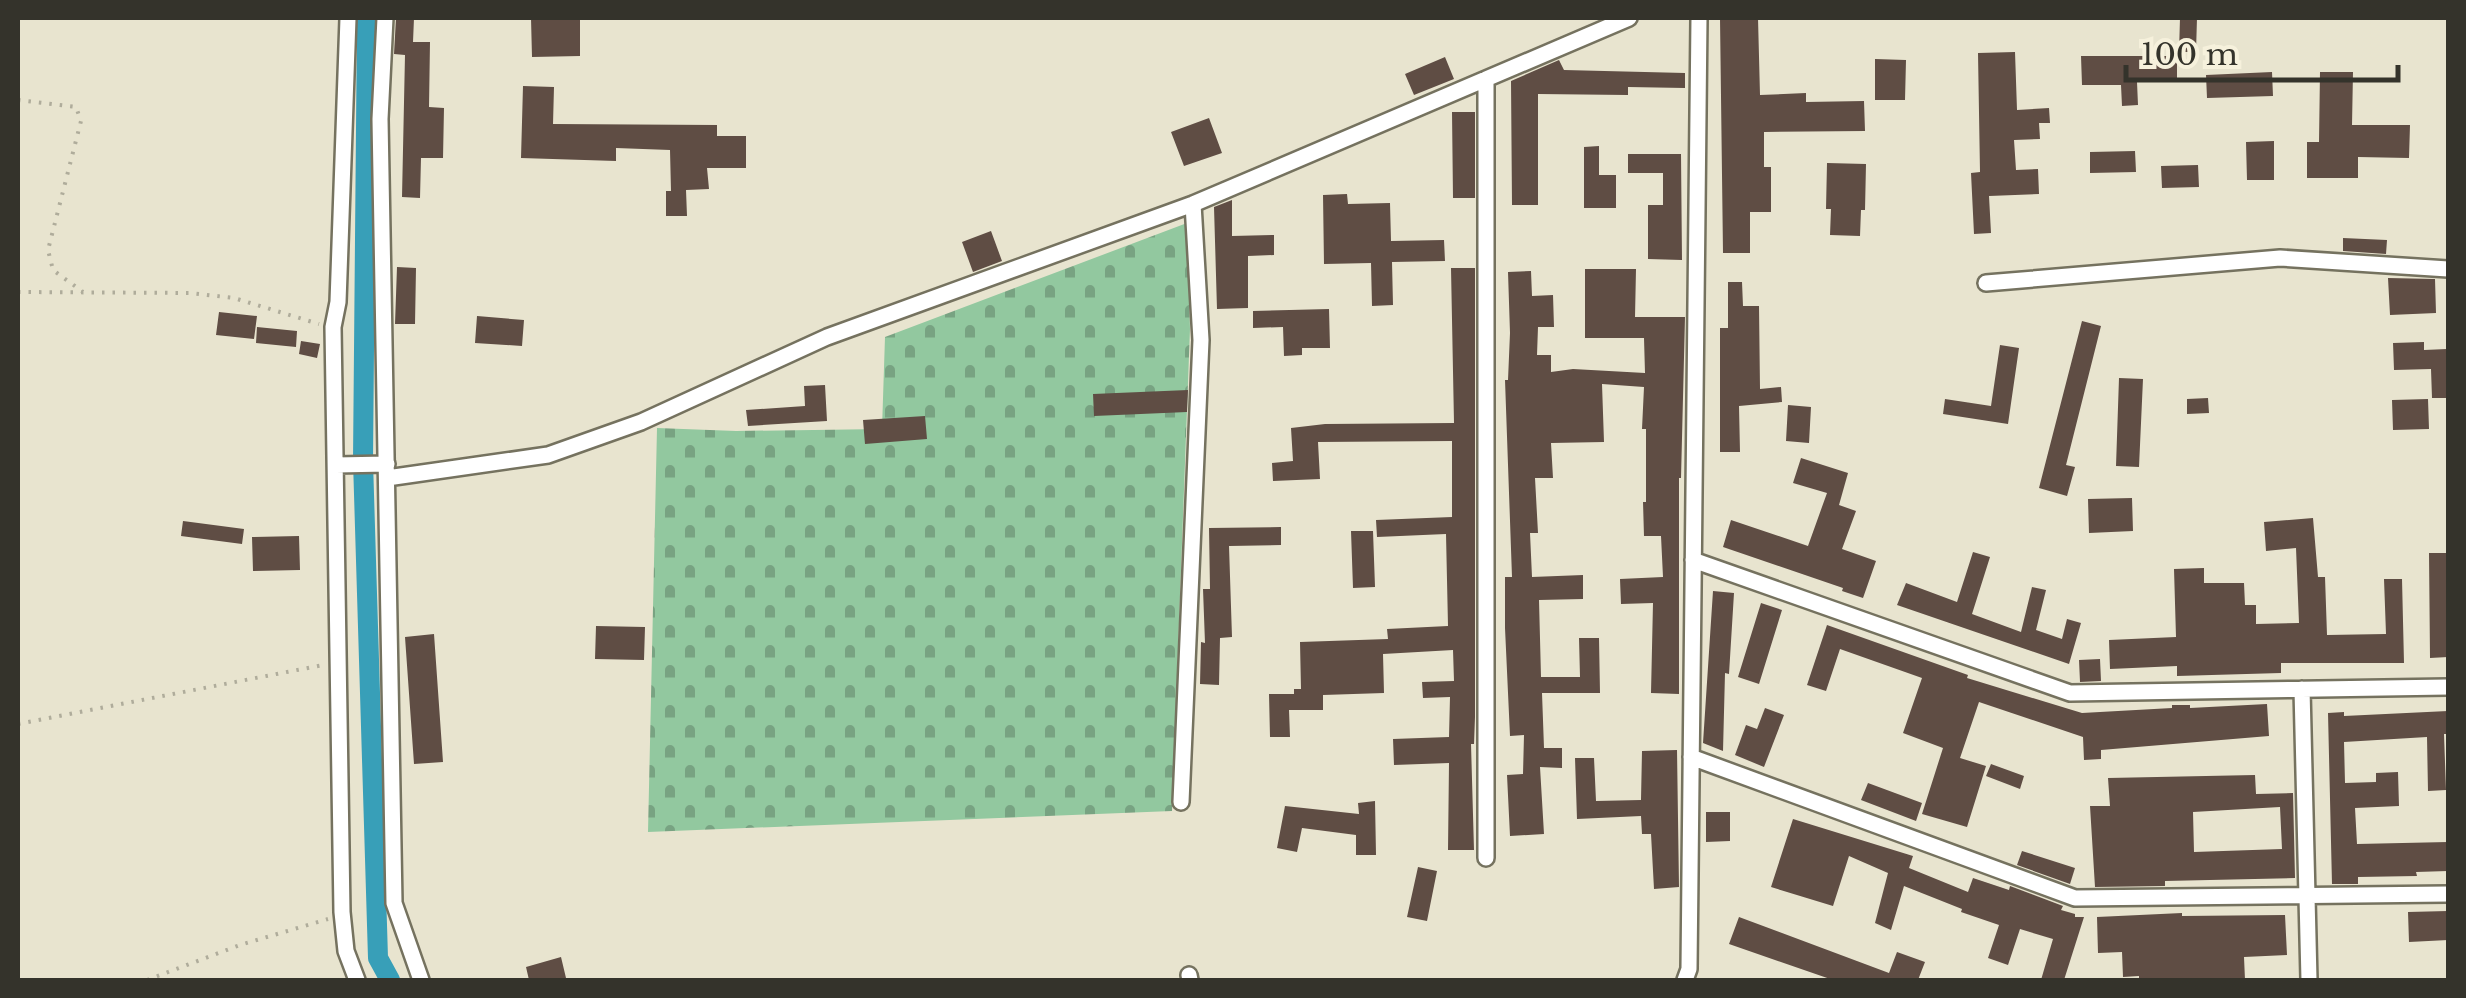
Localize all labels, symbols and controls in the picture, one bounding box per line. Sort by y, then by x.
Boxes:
scale bar [2126,20,2398,82]
text: 100 m [2141,36,2238,73]

